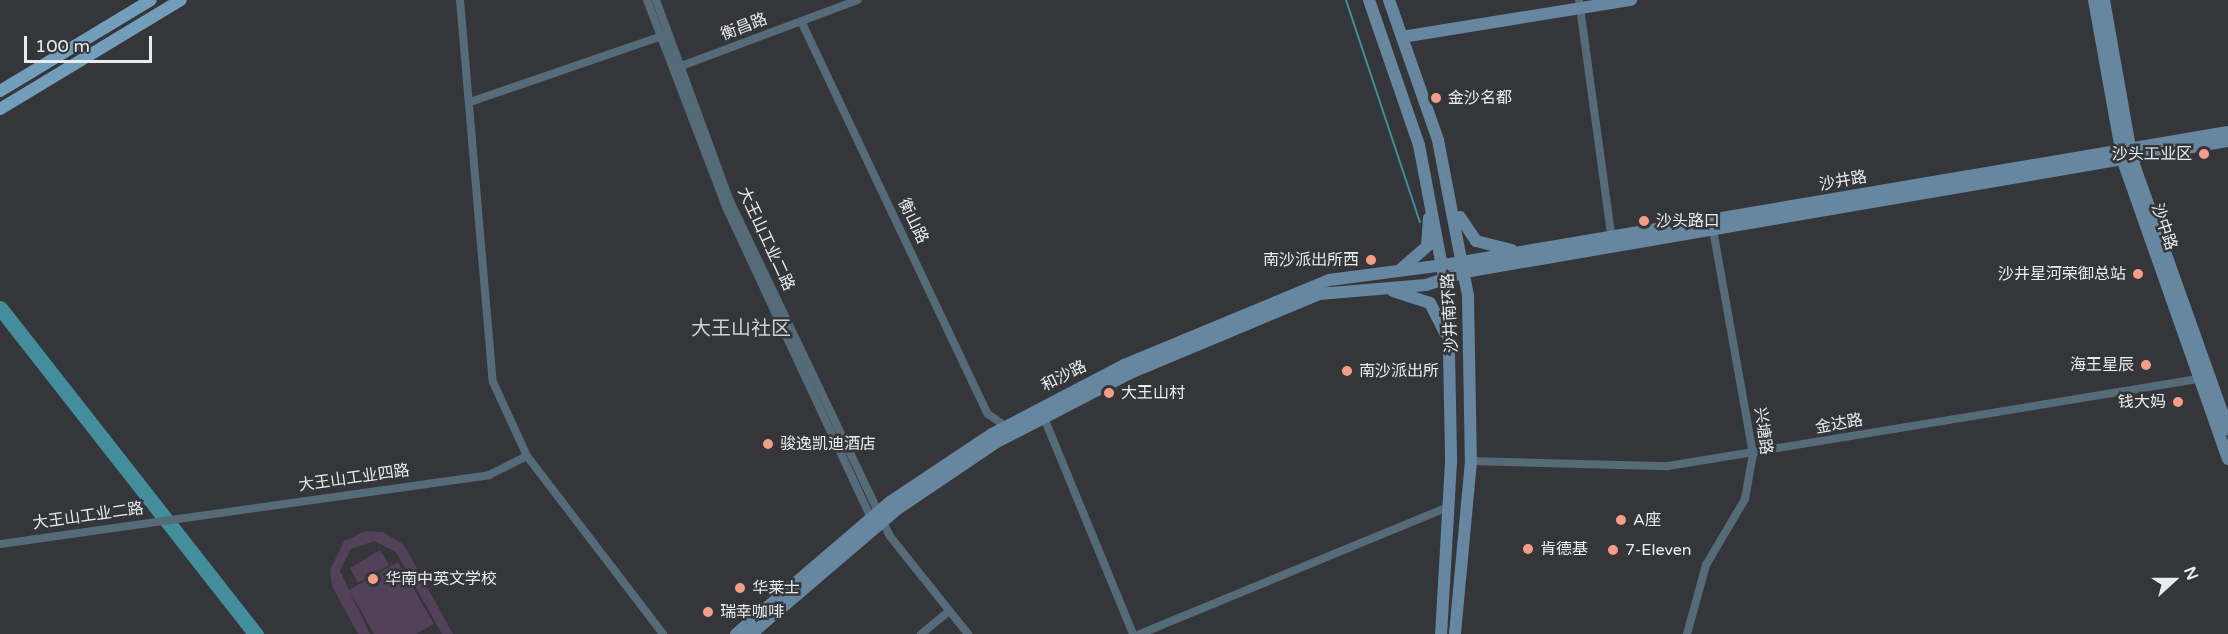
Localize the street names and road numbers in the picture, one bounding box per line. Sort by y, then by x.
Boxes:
street label: 衡昌路 [718,9,770,45]
street label: 沙井路 [1818,167,1868,195]
street label: 大王山工业二路 [734,184,798,294]
street label: 衡山路 [894,195,932,247]
street label: 沙中路 [2147,201,2181,253]
street label: 沙井南环路 [1438,273,1462,353]
street label: 和沙路 [1038,357,1090,395]
street label: 兴塘路 [1750,406,1776,456]
street label: 金达路 [1814,410,1864,438]
street label: 大王山工业四路 [297,461,411,495]
street label: 大王山工业二路 [31,499,145,533]

